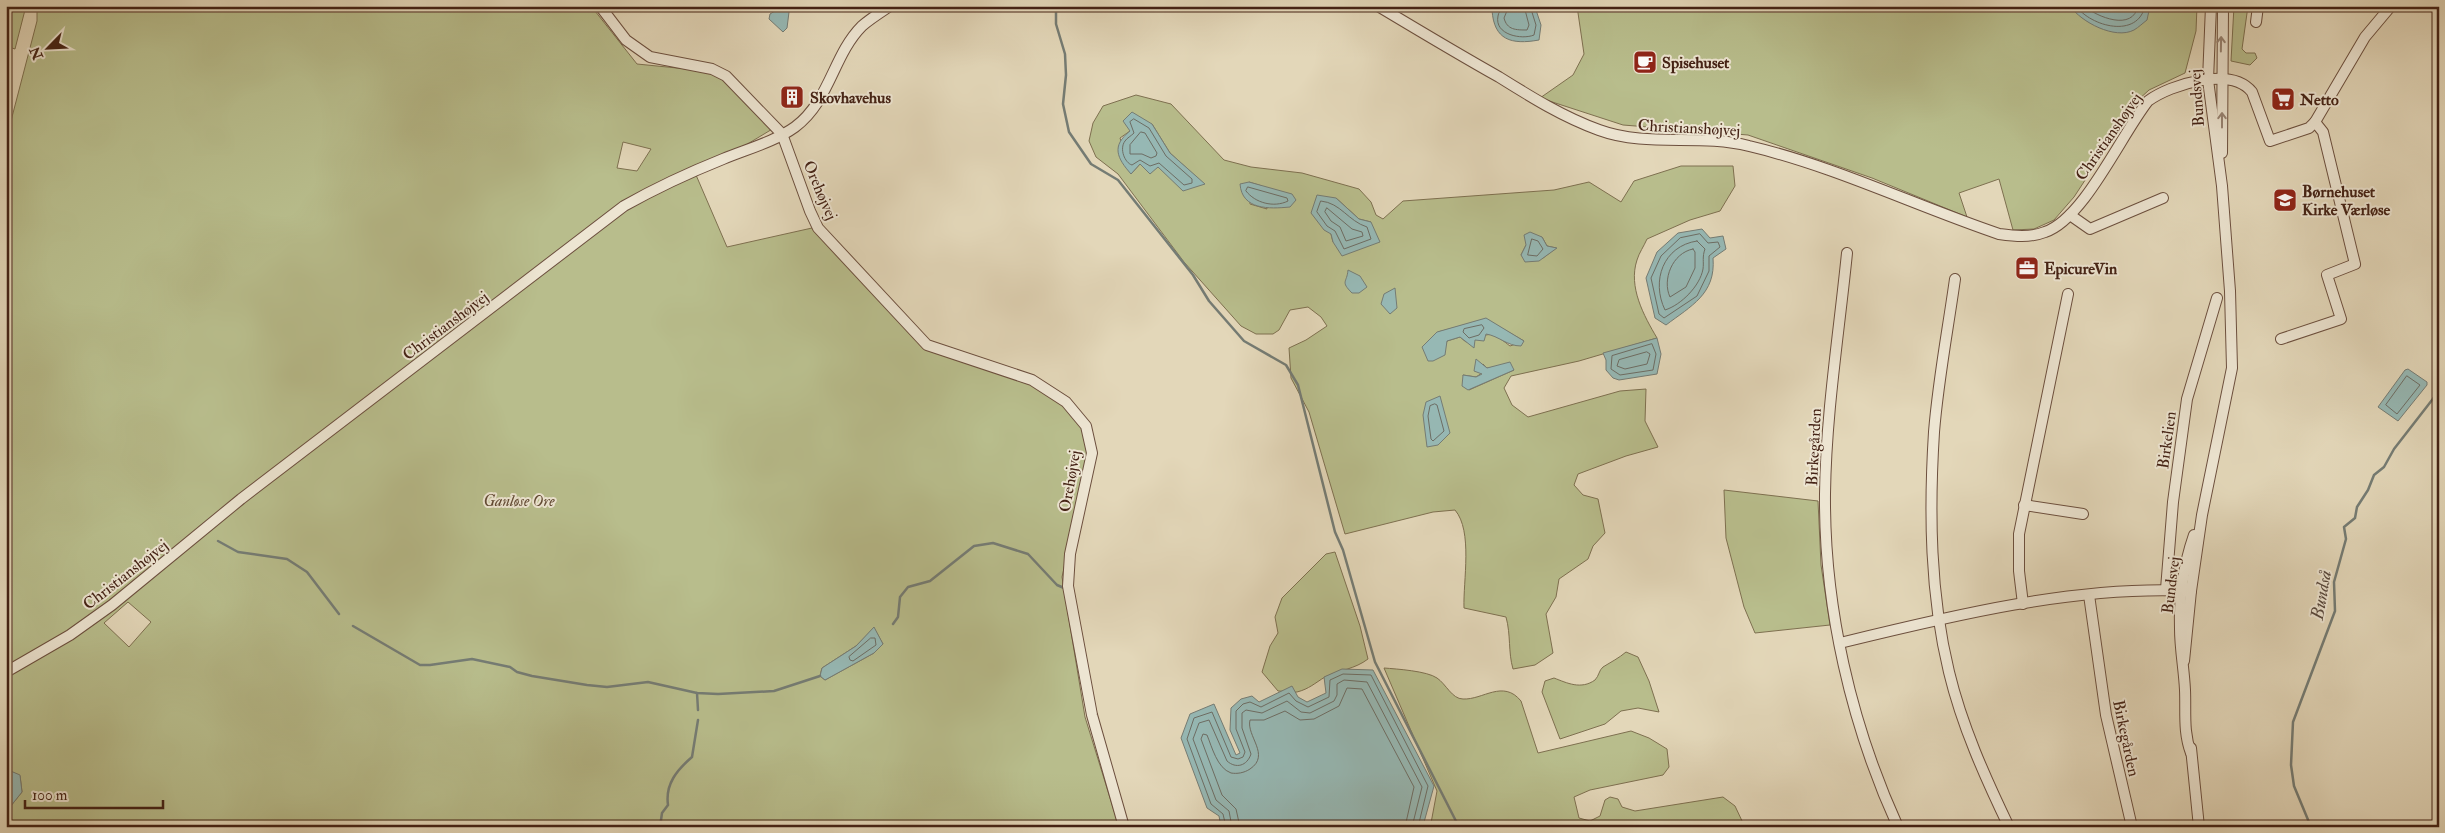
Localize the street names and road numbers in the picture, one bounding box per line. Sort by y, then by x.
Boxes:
street label: Bundsvej [2185,69,2209,127]
street label: Christianshøjvej [2071,89,2146,184]
street label: Christianshøjvej [1637,115,1741,141]
street label: Orehøjvej [799,158,842,223]
street label: Christianshøjvej [399,287,493,365]
street label: Birkegården [1802,408,1826,486]
street label: Birkelien [2153,410,2181,470]
street label: Orehøjvej [1055,449,1085,514]
street label: Christianshøjvej [79,535,172,614]
street label: Bundsvej [2158,555,2184,615]
street label: Birkegården [2108,698,2144,778]

